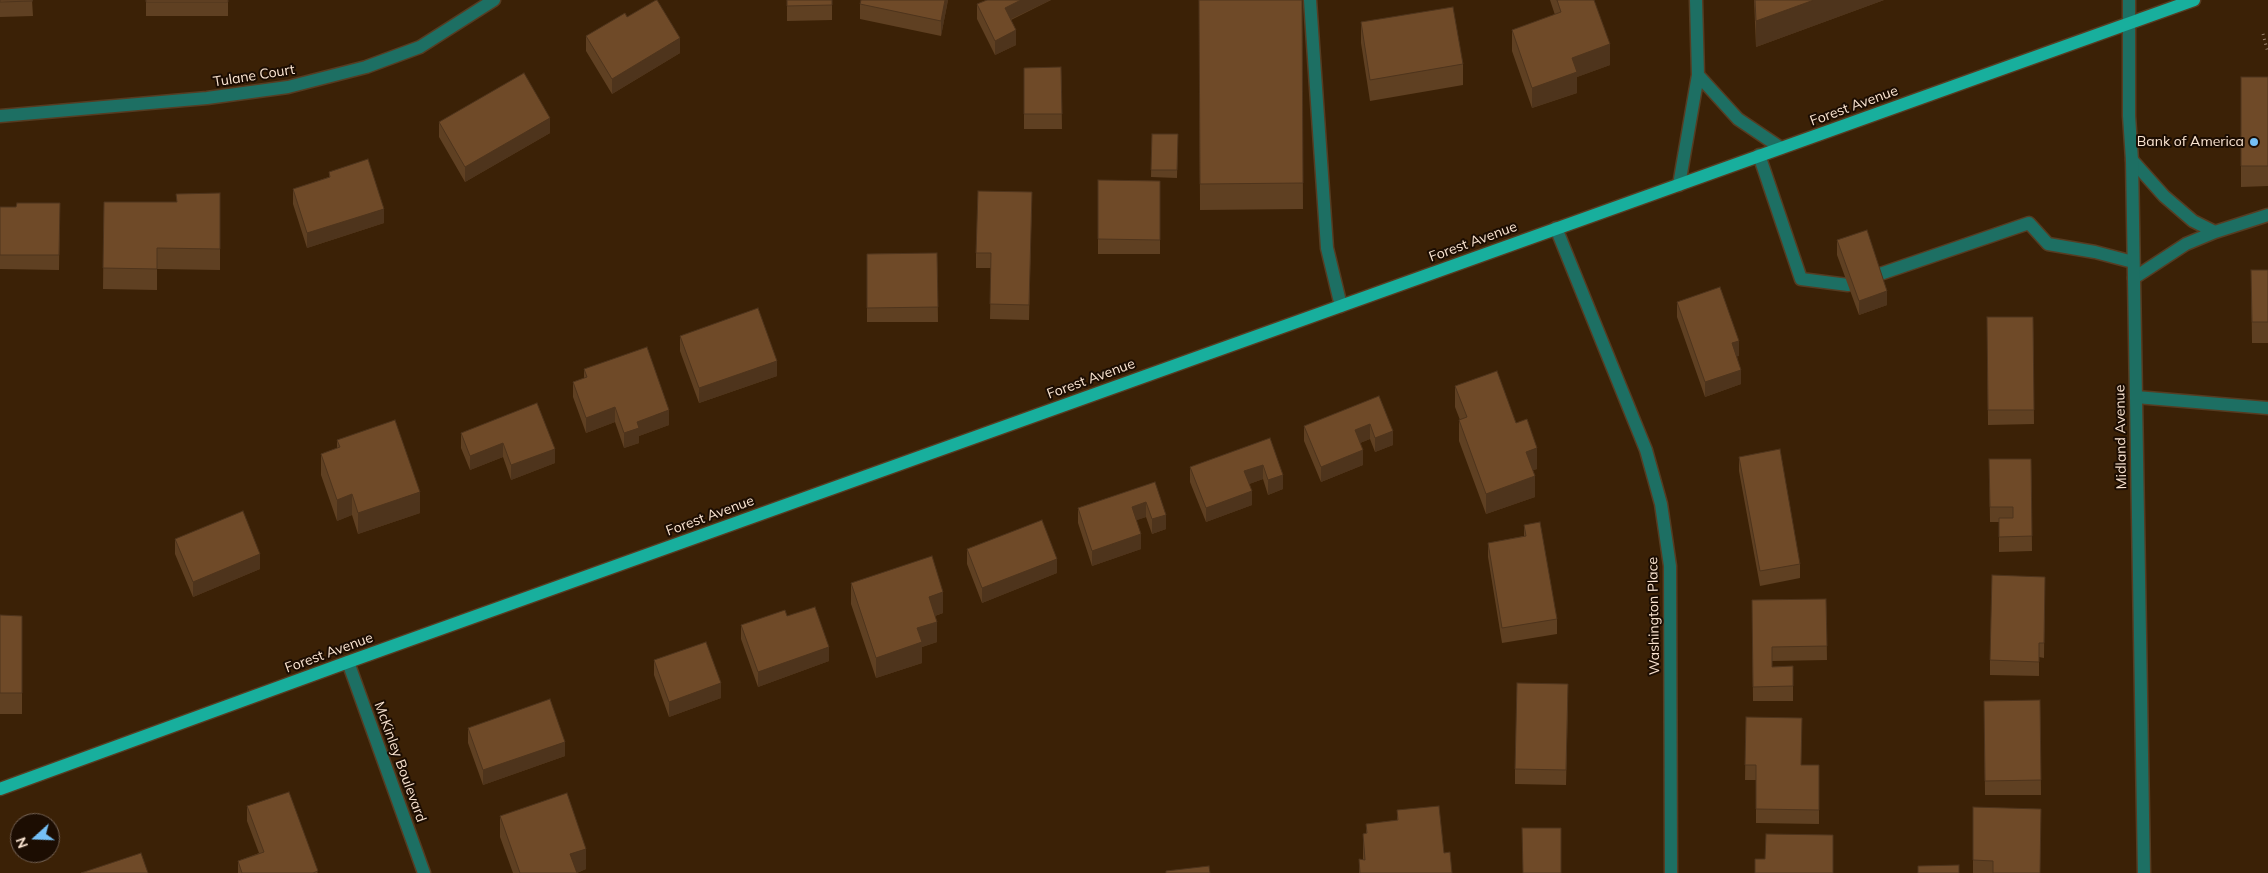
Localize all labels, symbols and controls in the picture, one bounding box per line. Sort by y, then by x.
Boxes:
street label: Tulane Court [212,61,296,91]
street label: Forest Avenue [1808,82,1900,130]
place label: Bank of America [2137,134,2244,150]
marker: Bank of America [2248,136,2260,148]
street label: Forest Avenue [1427,218,1519,266]
street label: Forest Avenue [1045,355,1137,403]
street label: Midland Avenue [2112,385,2130,489]
street label: Forest Avenue [664,492,756,540]
street label: Washington Place [1645,557,1663,675]
street label: Forest Avenue [283,629,375,677]
street label: McKinley Boulevard [370,700,430,824]
north arrow [10,813,60,863]
text: N [12,835,32,851]

